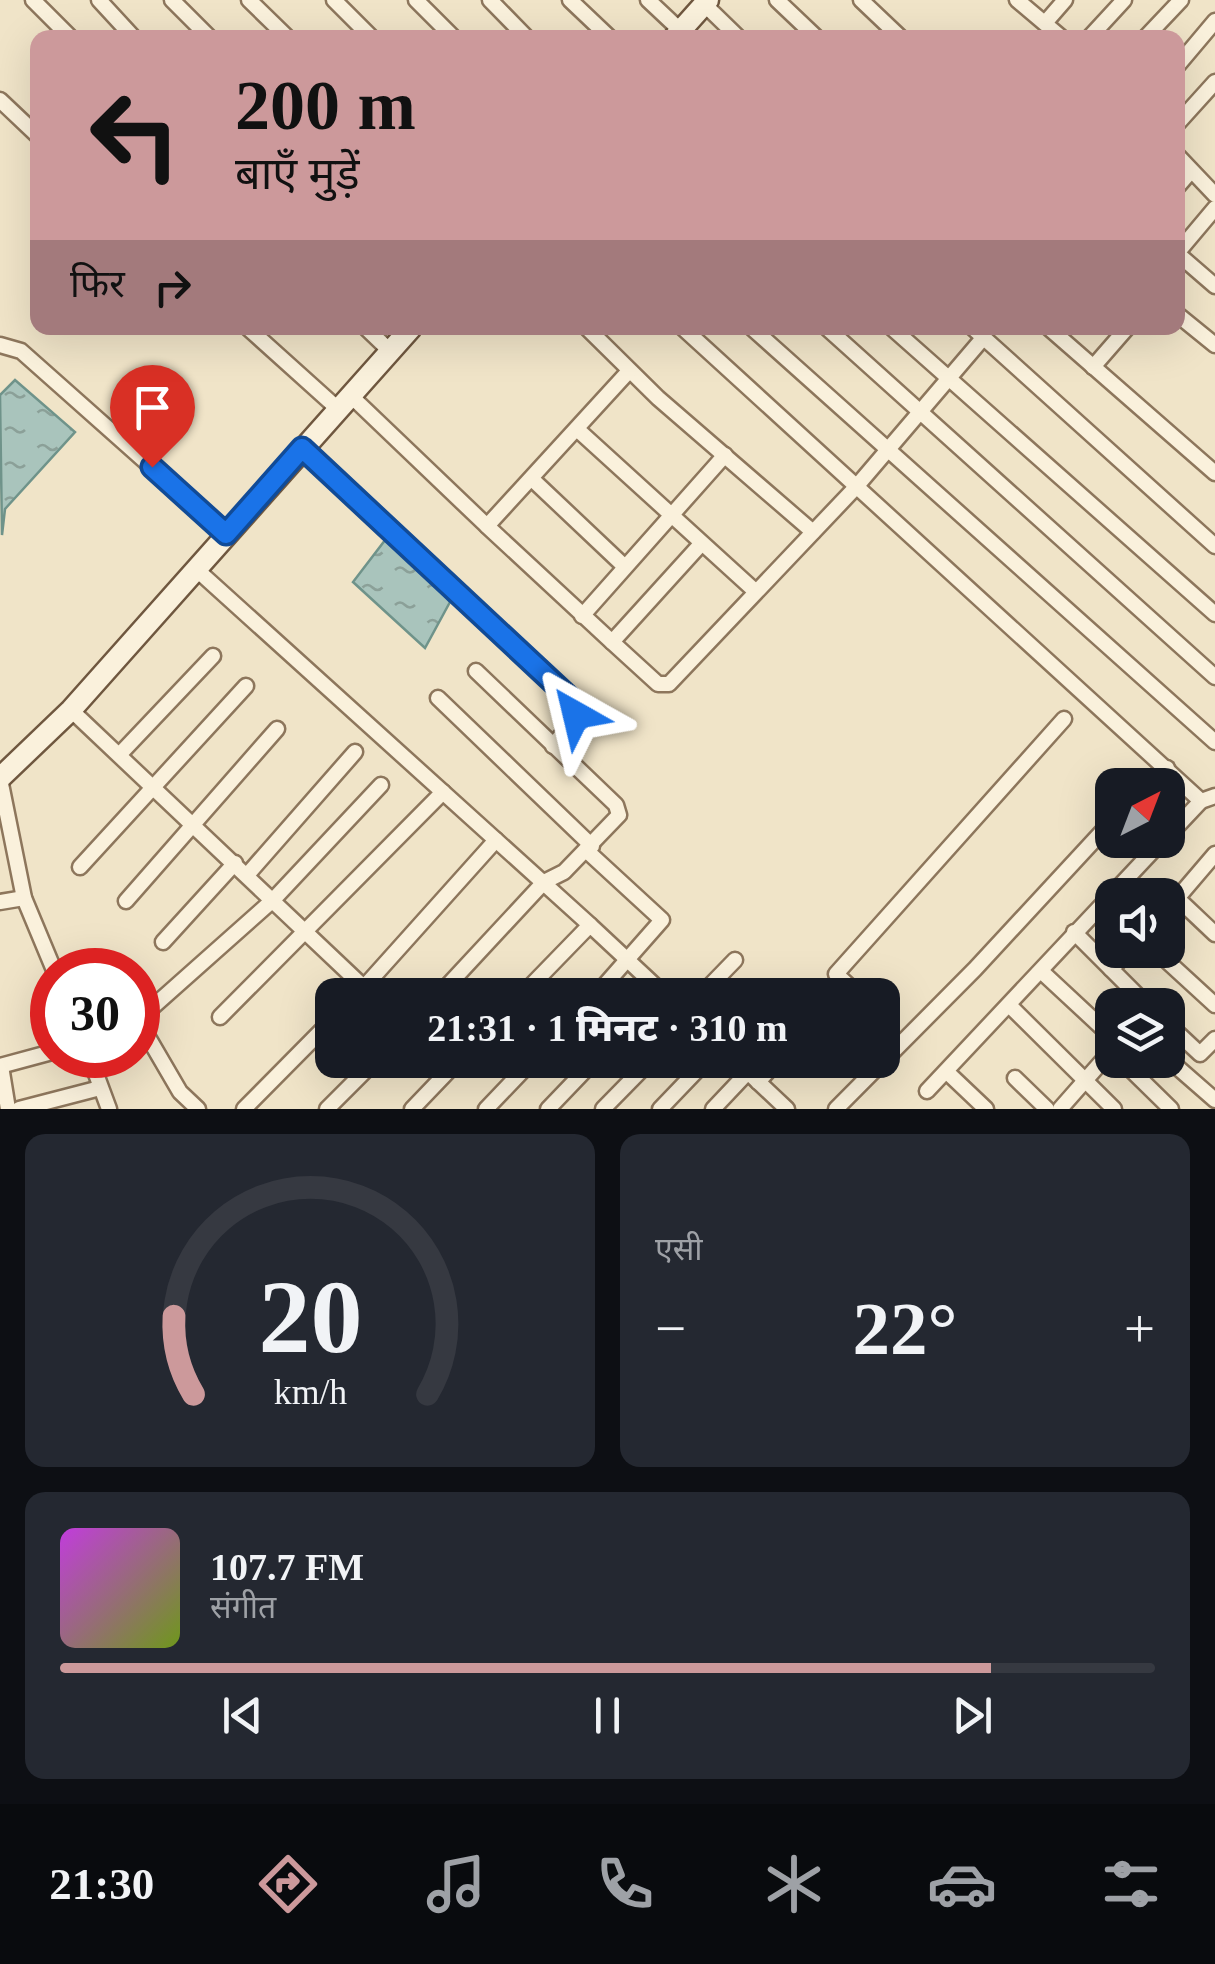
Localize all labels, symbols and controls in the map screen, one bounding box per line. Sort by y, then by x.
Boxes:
text: 200 m [235,67,416,144]
icon: left [70,70,200,200]
text: बाएँ मुड़ें [235,149,359,199]
icon: right [145,260,200,315]
text: फिर [70,263,125,305]
pin [110,365,195,468]
icon: arrive [125,380,180,435]
position arrow [524,663,628,767]
north arrow [1095,768,1185,858]
map controls [1095,768,1185,1078]
button: sound [1095,878,1185,968]
speed limit sign: 30 [30,948,160,1078]
button: layers [1095,988,1185,1078]
text: 21:31 · 1 मिनट · 310 m [427,1007,788,1049]
text: एसी [655,1231,703,1267]
text: 20 [258,1259,362,1374]
text: 22° [853,1287,958,1370]
text: − [655,1298,686,1359]
text: + [1124,1298,1155,1359]
text: km/h [273,1372,347,1412]
text: 107.7 FM [210,1546,364,1588]
text: संगीत [210,1589,276,1625]
icon: previous [215,1688,270,1743]
icon: pause [580,1688,635,1743]
icon: next [945,1688,1000,1743]
icon: directions [253,1849,323,1919]
icon: music [421,1849,491,1919]
icon: phone [590,1849,660,1919]
icon: climate [759,1849,829,1919]
icon: car [927,1849,997,1919]
icon: filters [1096,1849,1166,1919]
text: 21:30 [49,1859,154,1909]

